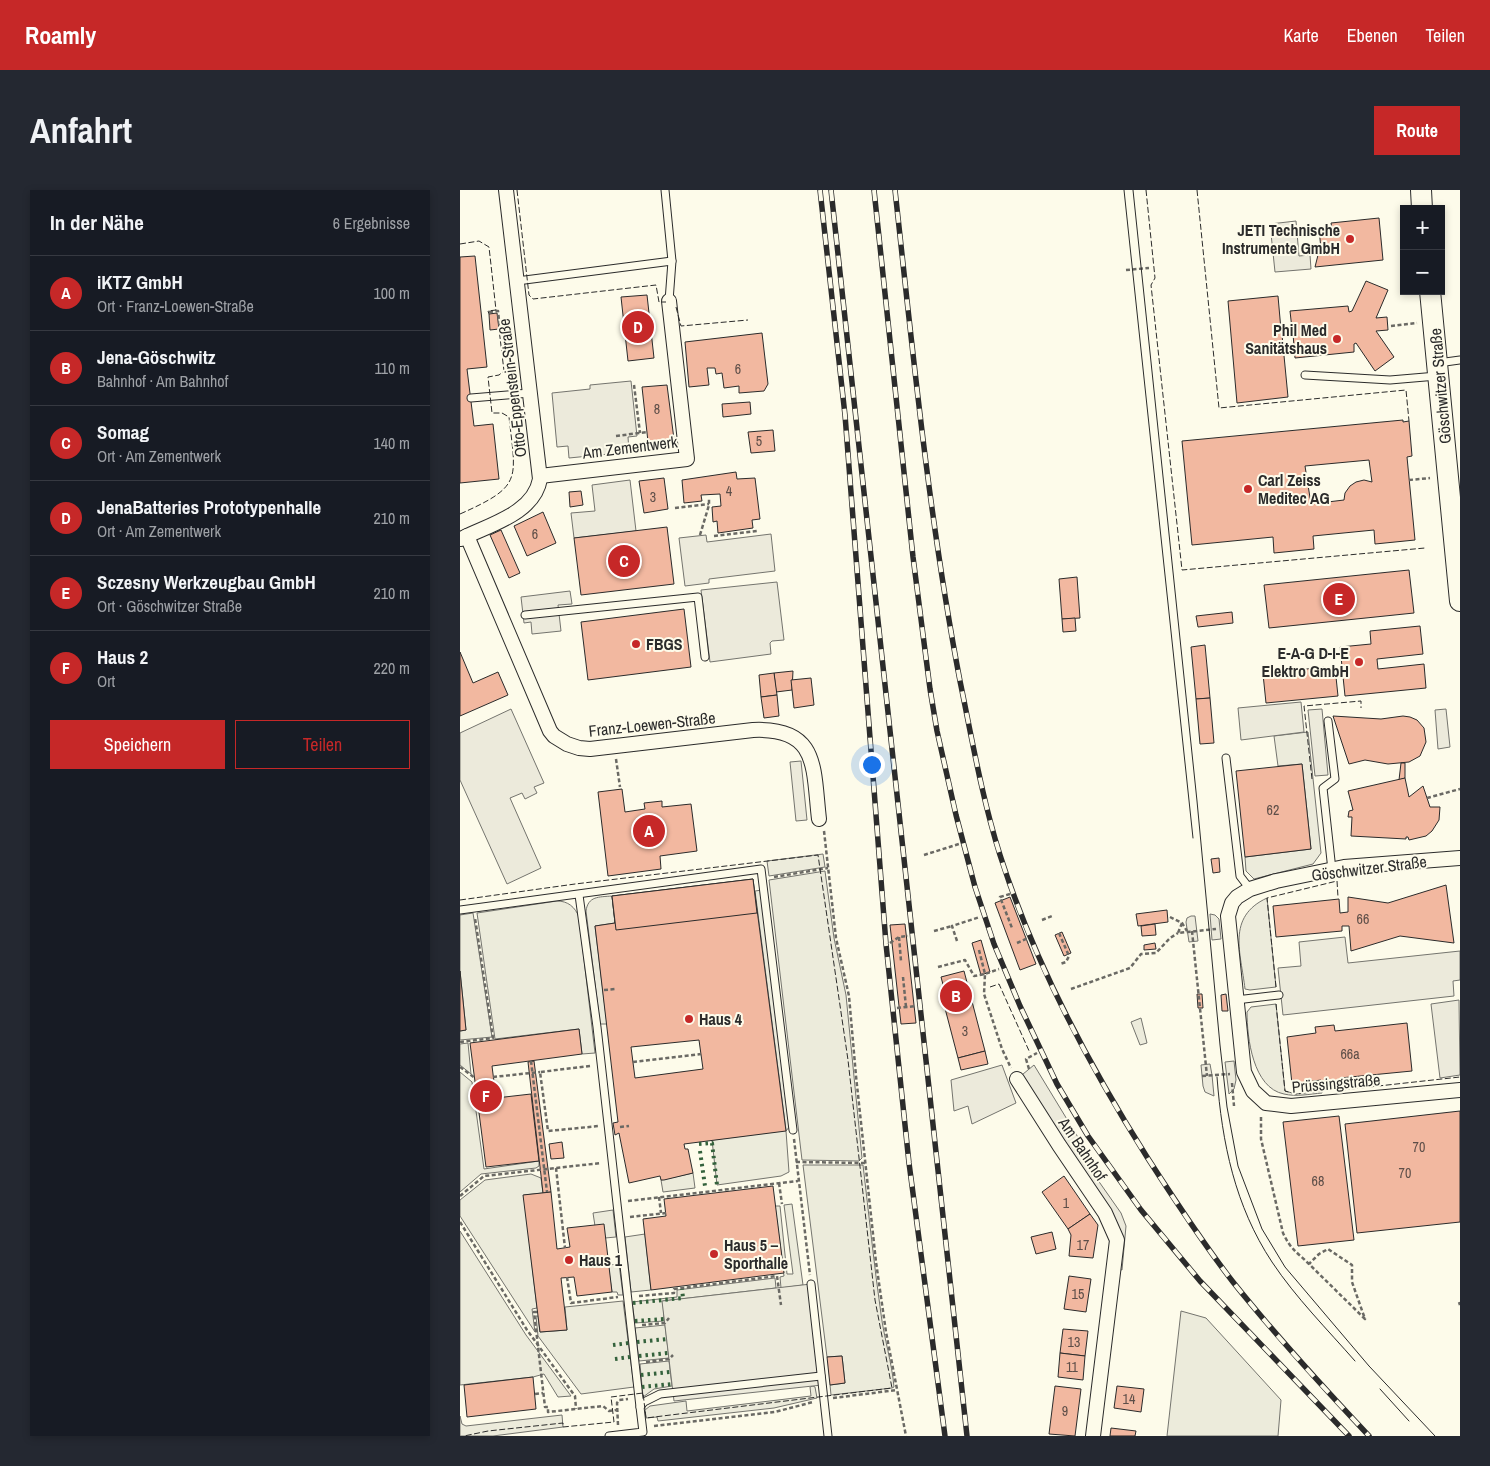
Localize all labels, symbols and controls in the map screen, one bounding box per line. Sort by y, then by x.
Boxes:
text: Roamly [25,19,96,51]
text: Karte [1283,23,1319,48]
text: Ebenen [1347,23,1398,48]
text: Teilen [1426,23,1465,48]
button: Route [1374,106,1460,155]
text: Anfahrt [30,107,132,154]
map controls [1400,205,1445,295]
button: + [1400,205,1445,250]
text: In der Nähe [50,208,144,237]
text: 6 Ergebnisse [333,212,410,234]
place label: JETI Technische Instrumente GmbH [1222,219,1340,259]
marker: JETI Technische Instrumente GmbH [1344,233,1356,245]
button: − [1400,250,1445,295]
text: iKTZ GmbH [97,269,183,295]
text: A [61,282,71,304]
text: 100 m [374,282,410,304]
text: Ort · Franz-Loewen-Straße [97,295,254,317]
pin: D [622,308,654,346]
street label: Otto-Eppenstein-Straße [493,318,531,458]
place label: Phil Med Sanitätshaus [1245,319,1327,359]
street label: Göschwitzer Straße [1424,327,1456,445]
marker: Phil Med Sanitätshaus [1331,333,1343,345]
text: Jena-Göschwitz [97,344,216,370]
text: B [61,357,71,379]
text: 110 m [374,357,410,379]
house number: 6 [735,360,741,378]
text: Bahnhof · Am Bahnhof [97,370,228,392]
house number: 8 [654,400,660,418]
text: Somag [97,419,149,445]
street label: Am Zementwerk [580,430,679,464]
text: C [61,432,71,454]
text: 140 m [374,432,410,454]
house number: 5 [756,432,762,450]
text: Ort · Am Zementwerk [97,445,221,467]
place label: Carl Zeiss Meditec AG [1258,469,1330,509]
house number: 4 [726,482,733,500]
marker: Carl Zeiss Meditec AG [1242,483,1254,495]
house number: 3 [650,488,656,506]
text: JenaBatteries Prototypenhalle [97,494,321,520]
text: D [61,507,71,529]
text: 210 m [374,507,410,529]
text: Ort · Am Zementwerk [97,520,221,542]
house number: 6 [532,525,538,543]
pin: C [608,542,640,580]
text: Sczesny Werkzeugbau GmbH [97,569,316,595]
pin: E [1323,580,1355,618]
text: E [62,582,70,604]
text: 210 m [374,582,410,604]
text: Ort · Göschwitzer Straße [97,595,242,617]
place label: FBGS [646,633,683,655]
marker: FBGS [630,638,642,650]
place label: E-A-G D-I-E Elektro GmbH [1262,642,1349,682]
text: Haus 2 [97,644,148,670]
marker: E-A-G D-I-E Elektro GmbH [1353,656,1365,668]
text: F [62,657,70,679]
text: 220 m [374,657,410,679]
text: Ort [97,670,115,692]
street label: Franz-Loewen-Straße [587,706,717,742]
button: Speichern [50,720,225,769]
button: Teilen [235,720,410,769]
your location [859,752,885,778]
house number: 62 [1267,801,1279,819]
pin: A [633,812,665,850]
street label: Göschwitzer Straße [1310,850,1428,886]
house number: 66 [1357,910,1369,928]
pin: B [940,977,972,1015]
place label: Haus 4 [699,1008,743,1030]
marker: Haus 4 [683,1013,695,1025]
house number: 3 [962,1022,968,1040]
house number: 66a [1340,1045,1360,1063]
street label: Prüssingstraße [1291,1068,1381,1098]
pin: F [470,1077,502,1115]
street label: Am Bahnhof [1053,1112,1113,1185]
house number: 70 [1413,1138,1425,1156]
house number: 70 [1399,1164,1411,1182]
house number: 68 [1312,1172,1324,1190]
house number: 1 [1063,1194,1070,1212]
place label: Haus 5 – Sporthalle [724,1234,788,1274]
house number: 17 [1077,1236,1089,1254]
marker: Haus 5 – Sporthalle [708,1248,720,1260]
place label: Haus 1 [579,1249,623,1271]
marker: Haus 1 [563,1254,575,1266]
house number: 15 [1072,1285,1084,1303]
house number: 13 [1068,1333,1080,1351]
house number: 11 [1066,1358,1079,1376]
house number: 14 [1123,1390,1136,1408]
house number: 9 [1062,1402,1068,1420]

